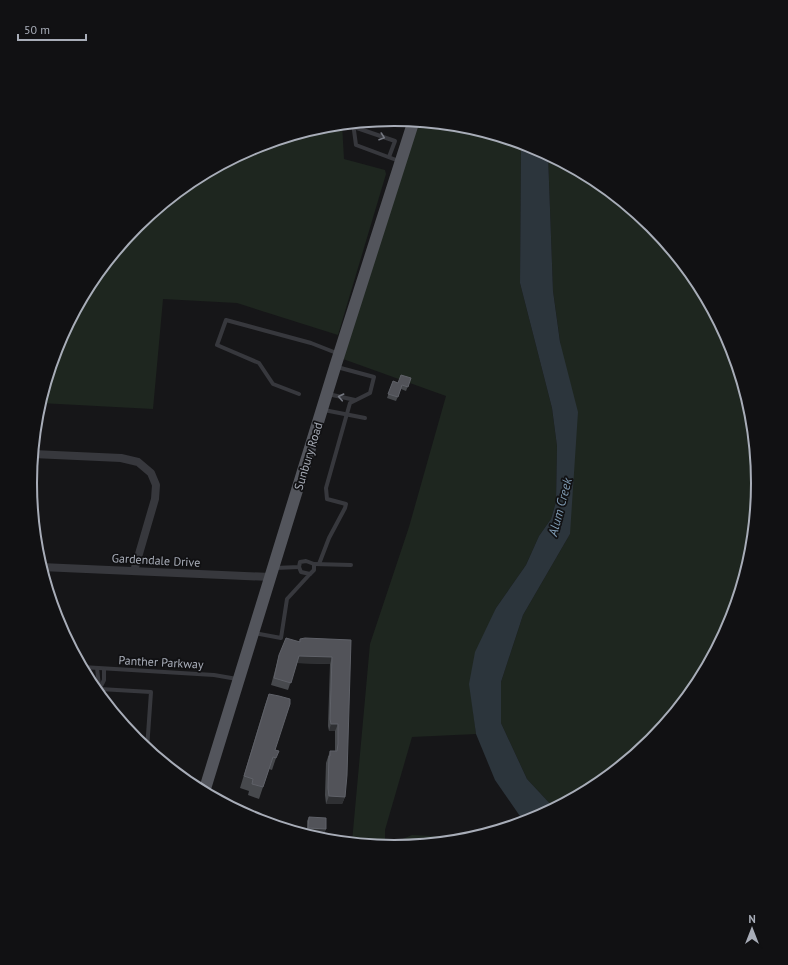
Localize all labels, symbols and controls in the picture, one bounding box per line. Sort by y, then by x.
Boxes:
scale bar [18,16,86,42]
text: 50 m [24,22,50,37]
one-way arrow [379,132,386,140]
one-way arrow [338,393,344,401]
street label: Sunbury Road [291,420,325,492]
water label: Alum Creek [544,475,576,539]
street label: Gardendale Drive [111,550,201,570]
street label: Panther Parkway [118,652,204,672]
north arrow [732,909,772,949]
text: N [748,912,756,926]

